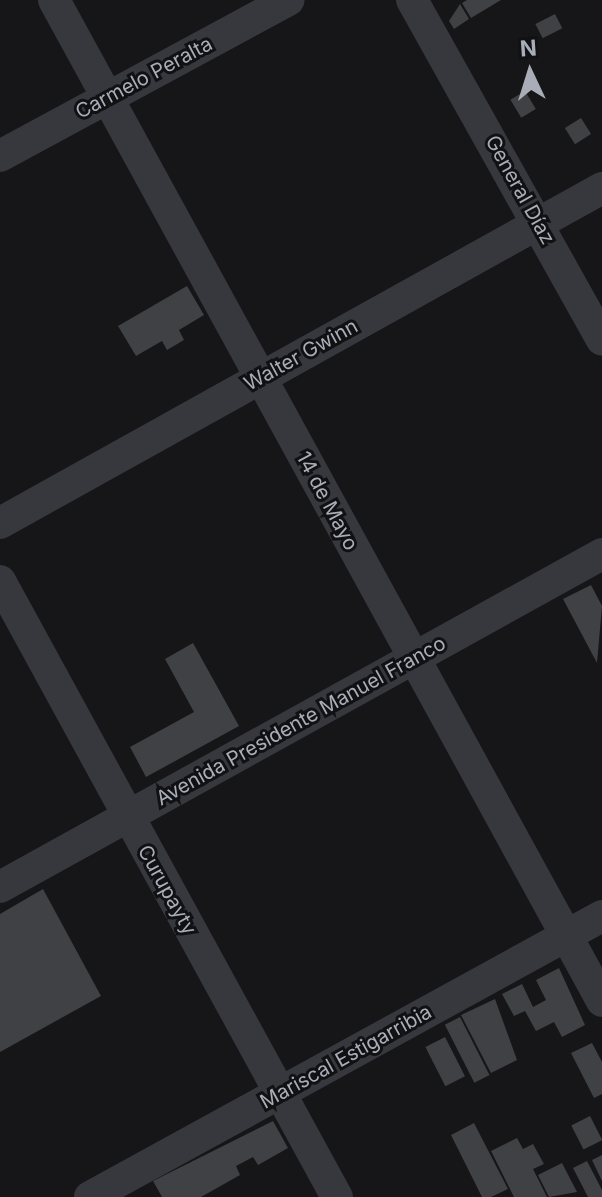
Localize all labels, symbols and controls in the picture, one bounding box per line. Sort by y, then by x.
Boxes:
street label: Carmelo Peralta [72,32,216,124]
north arrow [490,32,570,112]
text: N [519,35,538,62]
street label: General Díaz [480,131,560,249]
street label: Walter Gwinn [240,314,362,396]
street label: 14 de Mayo [291,448,363,554]
street label: Avenida Presidente Manuel Franco [152,631,450,811]
street label: Curupayty [133,841,201,939]
street label: Mariscal Estigarribia [256,1000,436,1114]

